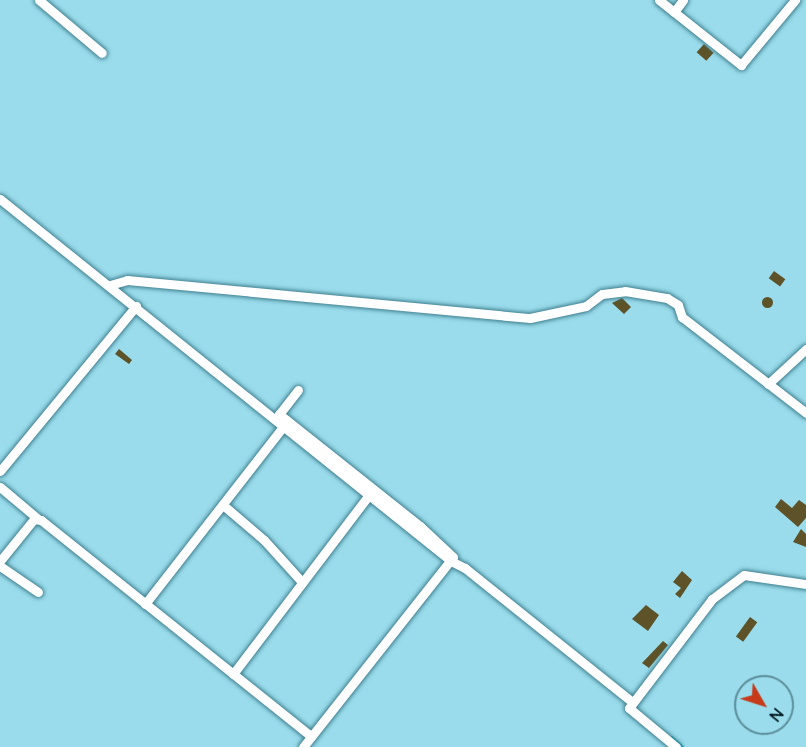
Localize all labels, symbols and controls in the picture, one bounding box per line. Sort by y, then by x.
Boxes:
north arrow [734,675,794,735]
text: N [765,704,788,726]

